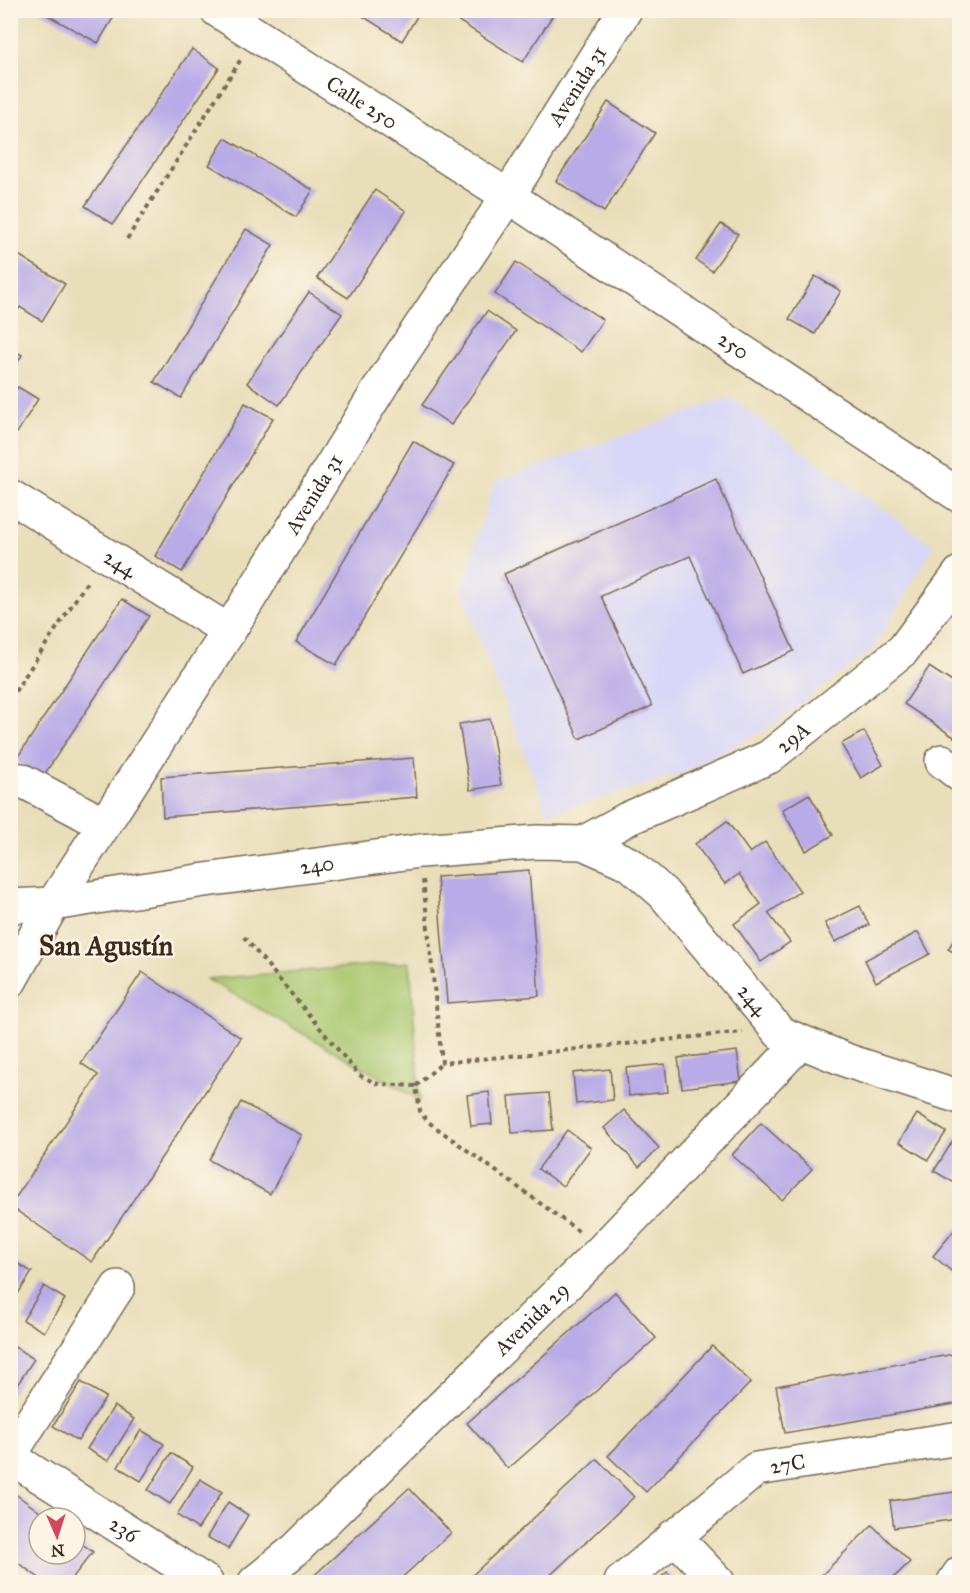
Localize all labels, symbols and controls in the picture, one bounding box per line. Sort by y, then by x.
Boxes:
street label: Avenida 31 [542,41,612,132]
street label: Calle 250 [321,70,403,135]
street label: 250 [713,326,754,365]
street label: Avenida 31 [279,449,349,540]
street label: 244 [99,544,142,584]
street label: 29A [771,716,815,759]
street label: 240 [298,850,336,880]
district label: San Agustín [39,929,174,963]
street label: 244 [732,979,774,1022]
street label: Avenida 29 [488,1276,574,1362]
street label: 27C [768,1449,807,1480]
north arrow [27,1506,87,1566]
street label: 236 [104,1511,144,1549]
text: N [50,1541,65,1560]

